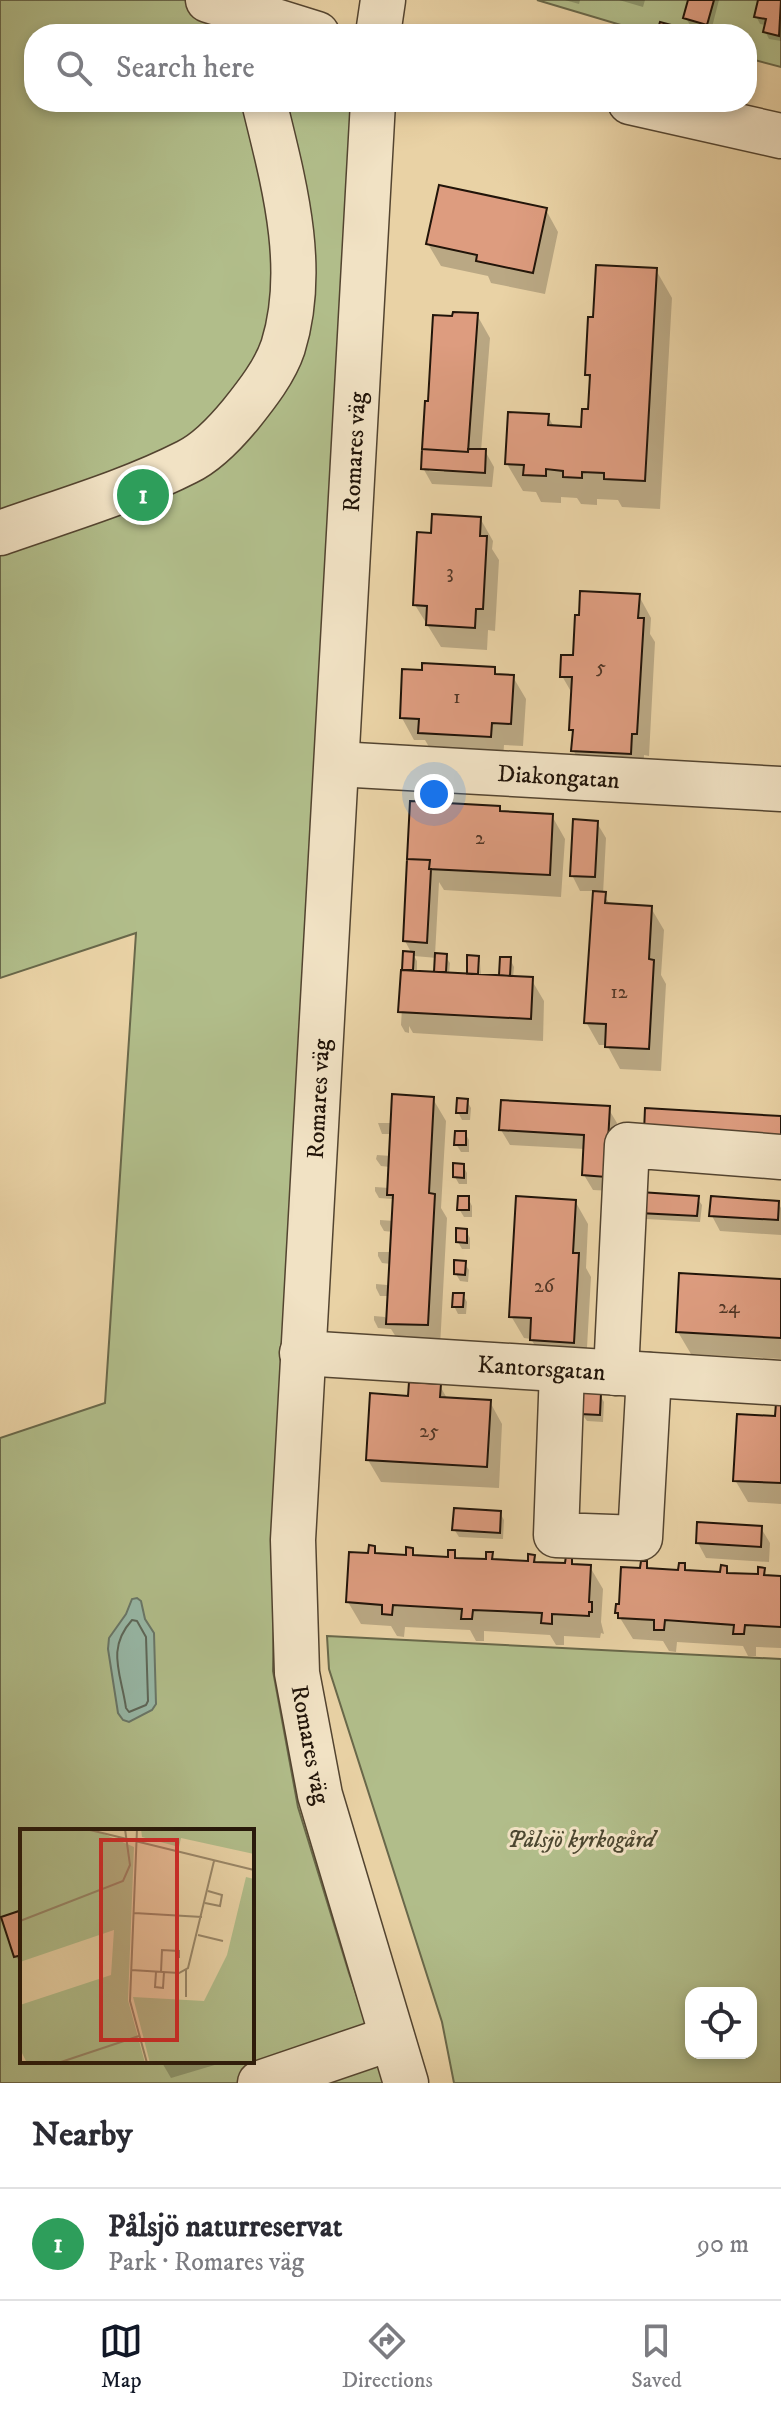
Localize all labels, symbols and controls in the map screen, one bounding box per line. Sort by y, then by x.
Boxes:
search box [24,24,757,112]
icon: search [52,46,96,90]
text: Search here [116,50,255,87]
street label: Romares väg [337,391,373,513]
pin: 1 [117,465,169,525]
house number: 3 [446,560,454,585]
house number: 5 [596,655,606,680]
house number: 1 [453,685,461,710]
street label: Diakongatan [497,759,621,796]
your location [414,774,454,814]
house number: 2 [475,826,485,851]
house number: 12 [610,980,628,1005]
street label: Romares väg [301,1038,337,1160]
house number: 26 [534,1274,555,1299]
house number: 24 [718,1295,740,1320]
street label: Kantorsgatan [477,1350,607,1388]
house number: 25 [419,1419,439,1444]
street label: Romares väg [284,1683,336,1808]
park label: Pålsjö kyrkogård [507,1825,659,1855]
inset map [20,1829,254,2063]
map controls [685,1987,757,2059]
button: locate [685,1987,757,2059]
text: Nearby [32,2114,133,2156]
text: Pålsjö naturreservat [108,2209,342,2246]
text: 1 [53,2228,63,2261]
text: 90 m [697,2228,749,2261]
text: Park · Romares väg [108,2246,304,2279]
tab: Map [99,2319,143,2394]
tab: Directions [342,2319,433,2394]
tab: Saved [631,2319,682,2394]

